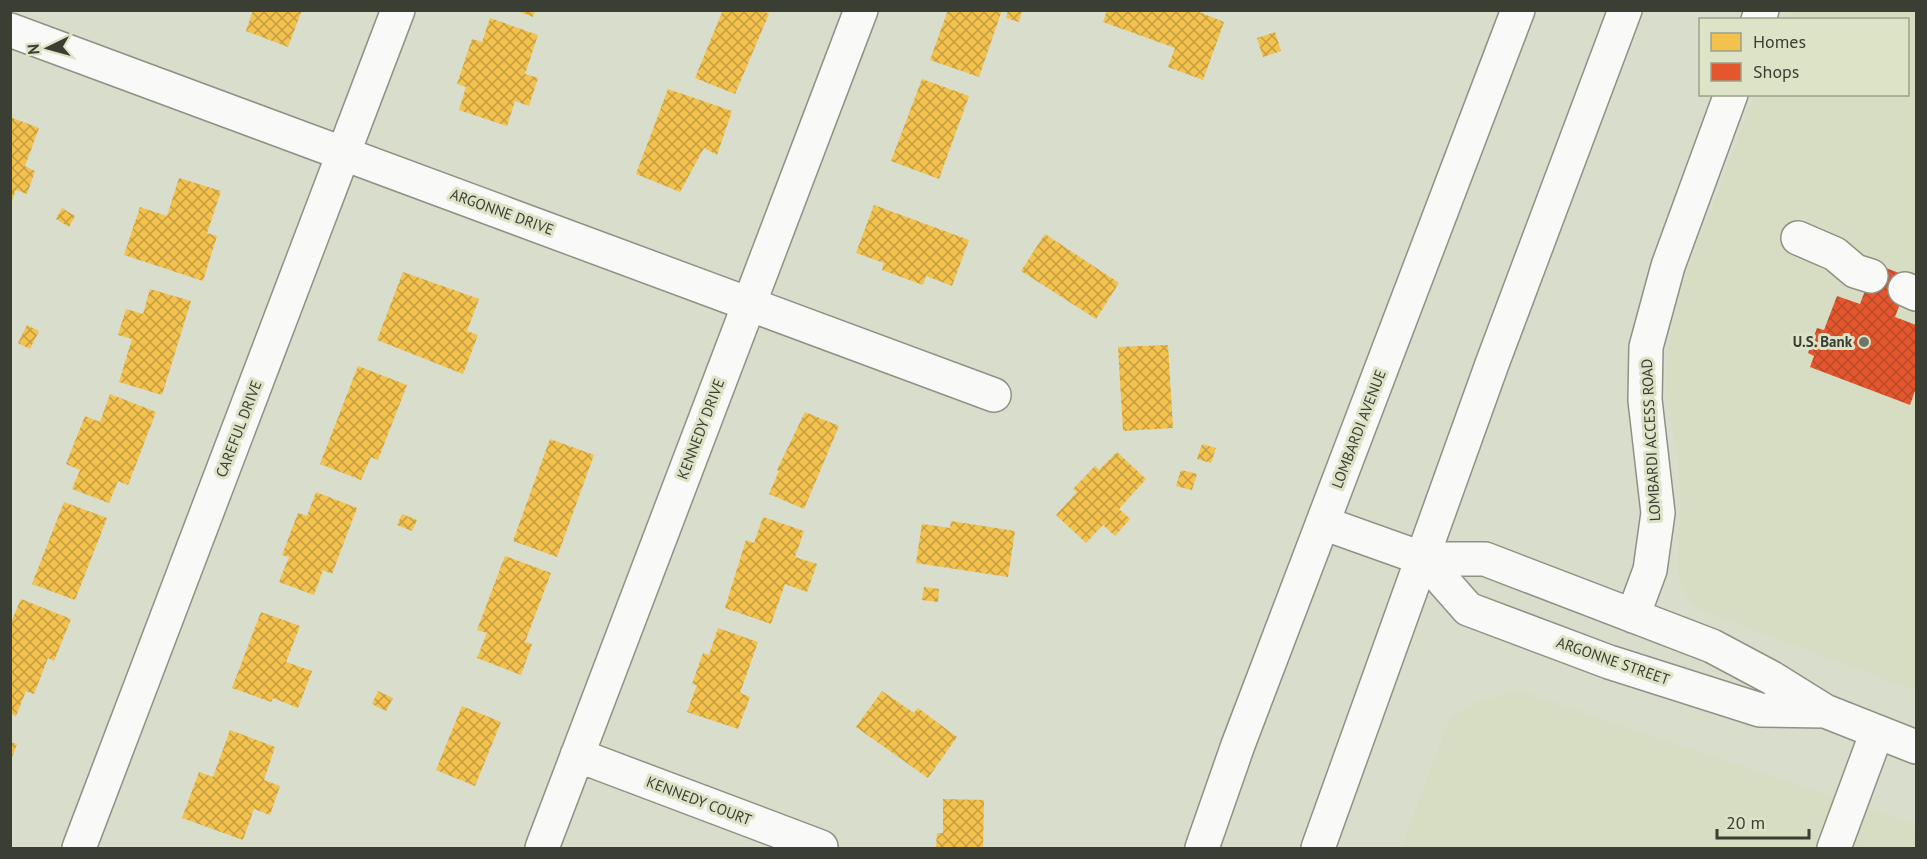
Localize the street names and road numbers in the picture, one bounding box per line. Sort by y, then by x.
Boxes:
street label: ARGONNE DRIVE [448,184,556,239]
street label: LOMBARDI ACCESS ROAD [1637,358,1664,522]
street label: LOMBARDI AVENUE [1327,367,1390,491]
street label: KENNEDY DRIVE [673,376,728,482]
street label: CAREFUL DRIVE [211,378,266,480]
street label: ARGONNE STREET [1554,632,1673,689]
street label: KENNEDY COURT [644,772,755,830]

